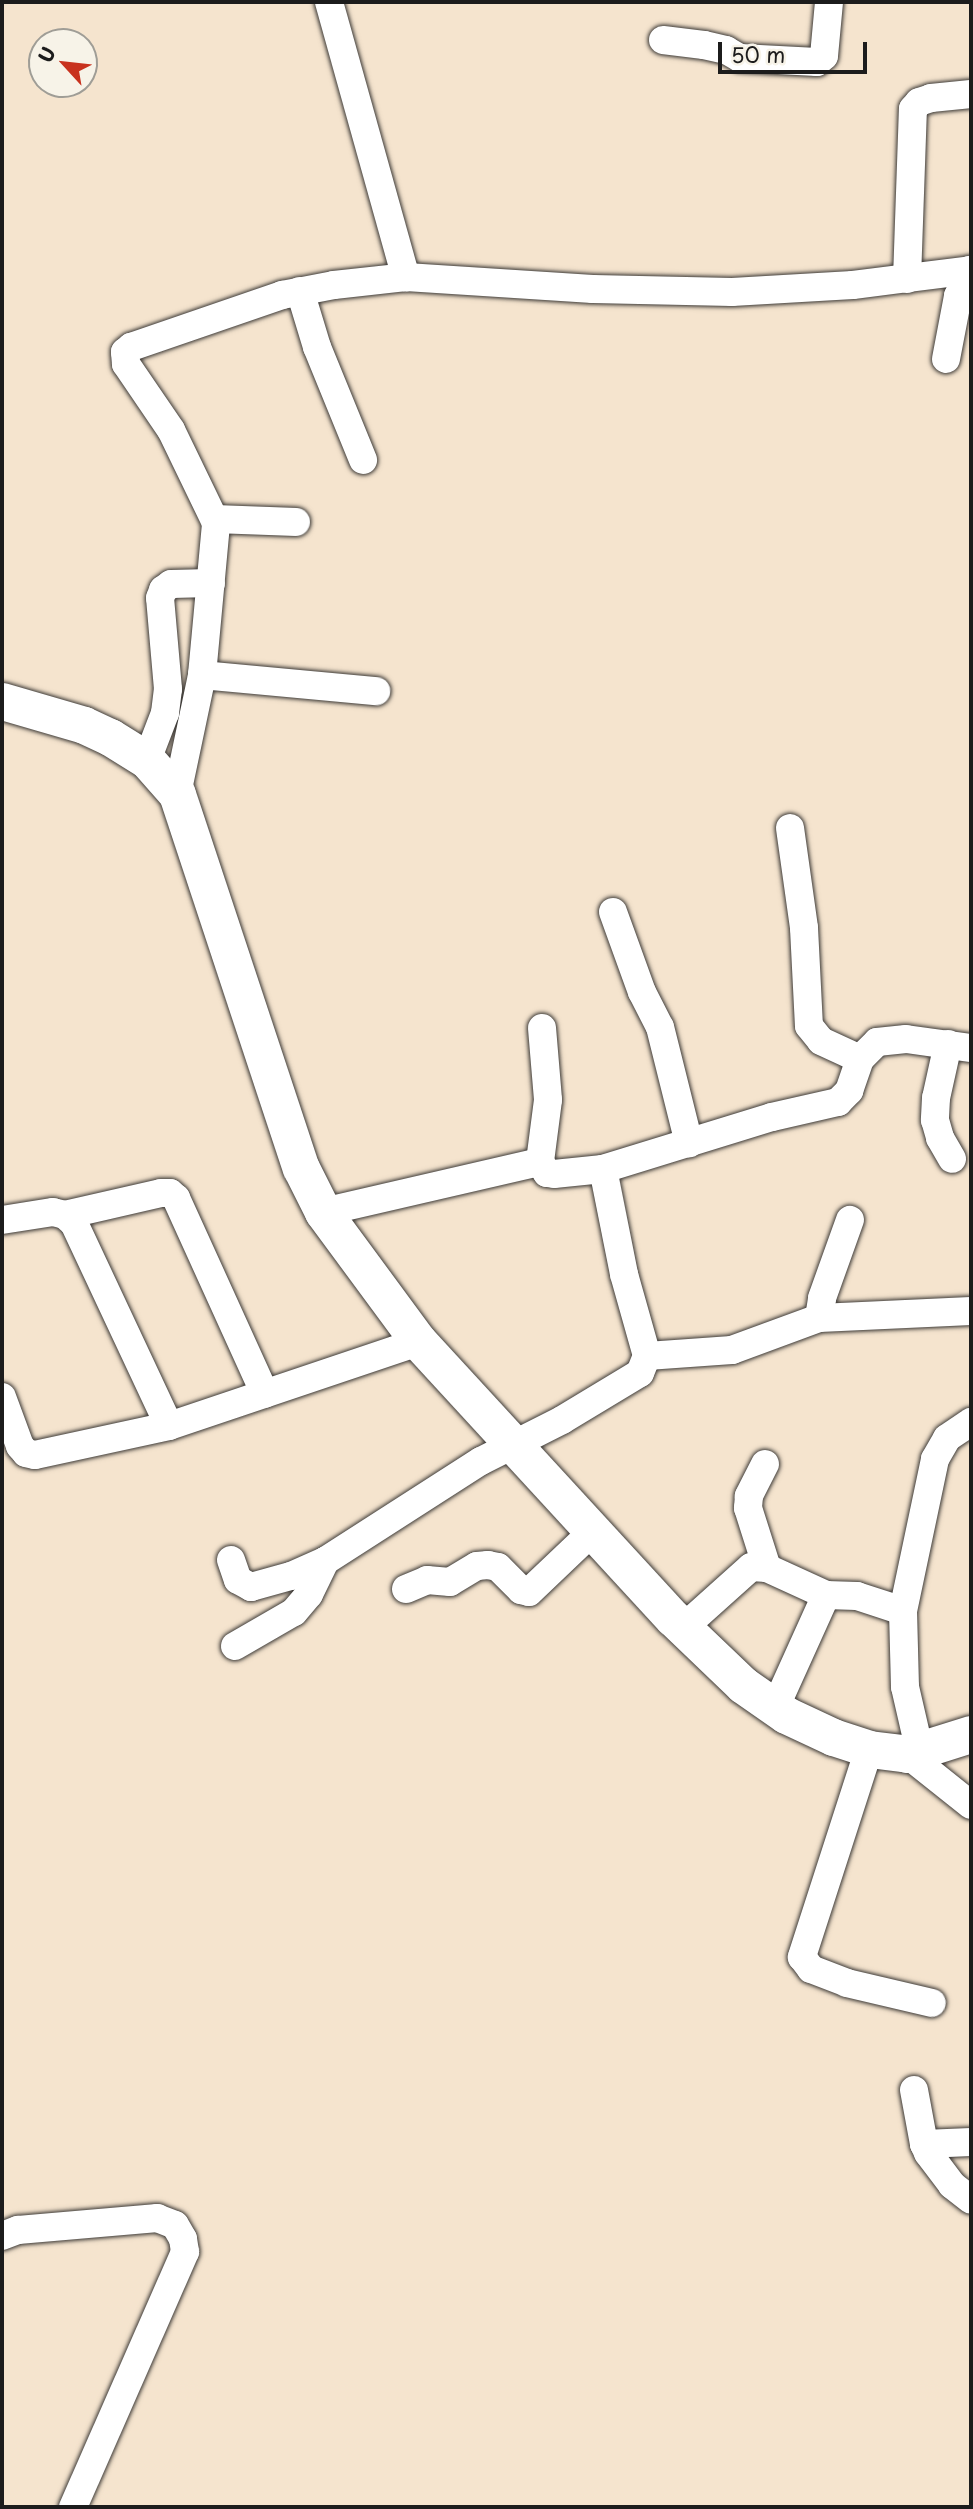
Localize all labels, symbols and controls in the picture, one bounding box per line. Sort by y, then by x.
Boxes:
north arrow [28,28,98,98]
scale bar [721,28,870,72]
text: 50 m [731,38,785,70]
text: U [30,42,62,67]

